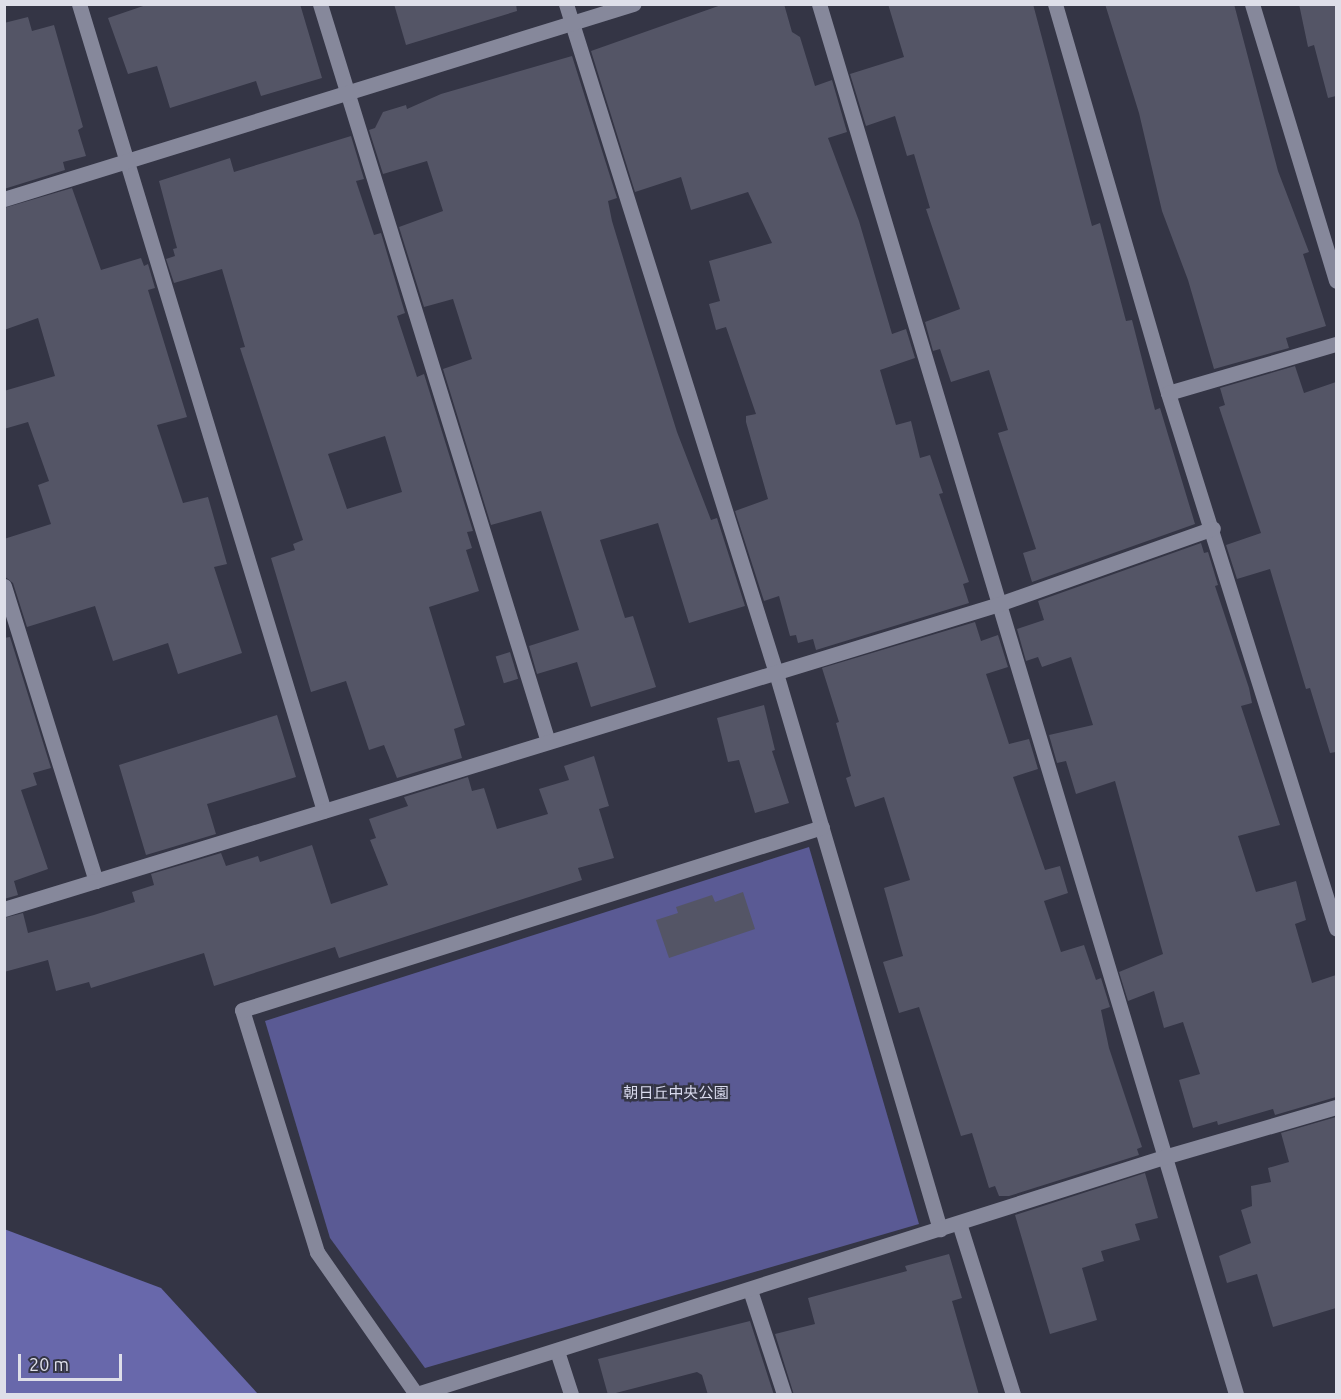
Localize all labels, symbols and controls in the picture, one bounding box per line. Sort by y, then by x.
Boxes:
park label: 朝日丘中央公園 [624,1084,728,1102]
scale bar [21,1342,124,1380]
text: 20 m [29,1354,69,1374]

